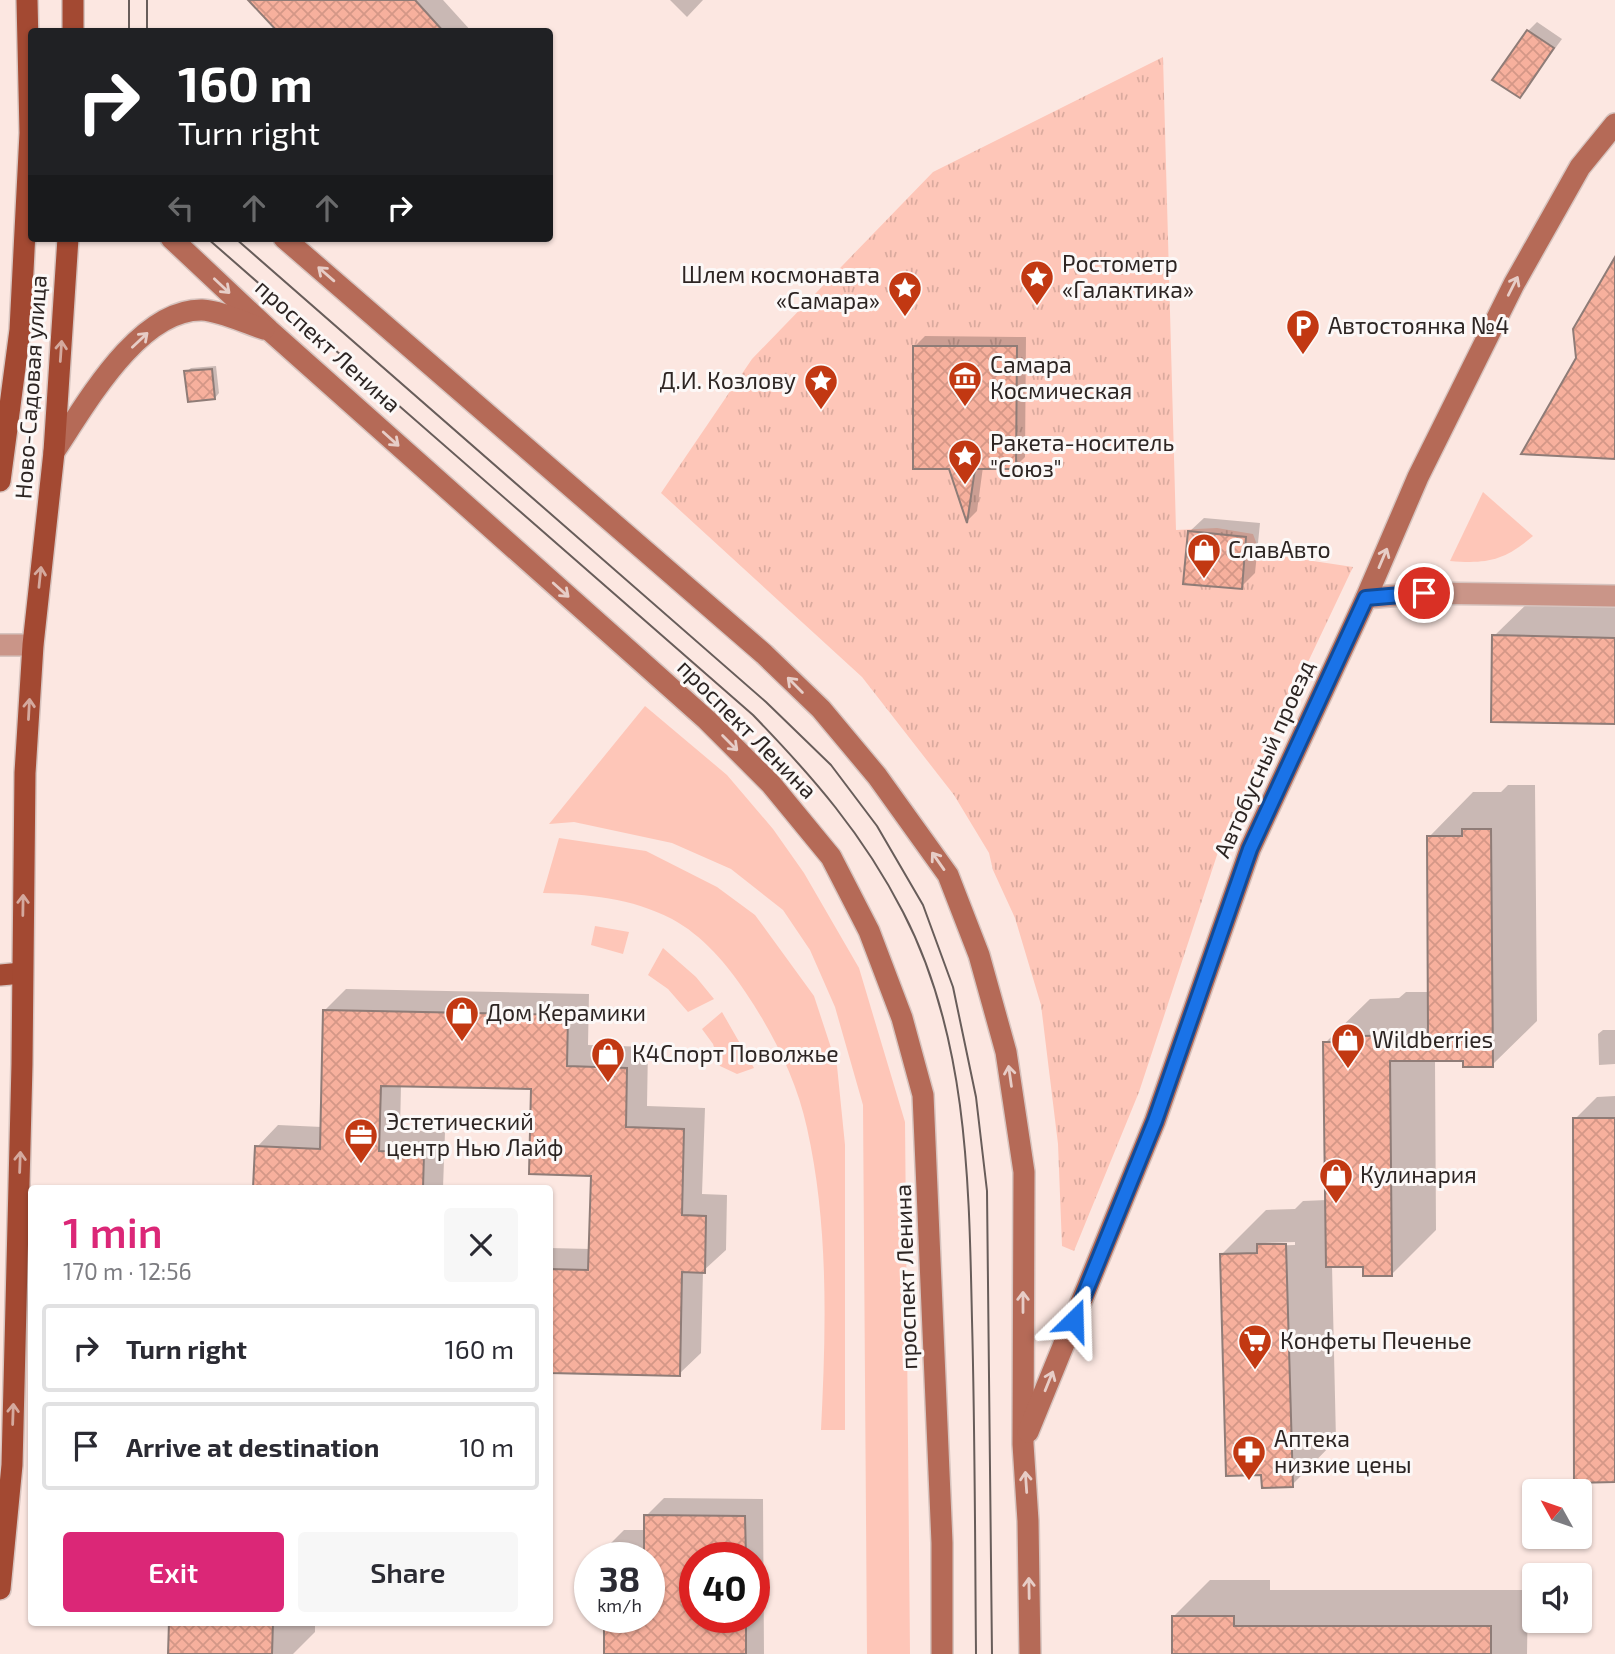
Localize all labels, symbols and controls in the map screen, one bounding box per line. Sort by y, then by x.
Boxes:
text: 160 m [178,53,313,112]
icon: right [63,56,154,147]
text: Turn right [178,113,320,151]
icon: left [162,189,200,227]
icon: ahead [235,189,273,227]
icon: ahead [308,189,346,227]
icon: right [381,189,419,227]
place label: Ростометр «Галактика» [1062,249,1194,303]
place icon: Ростометр «Галактика» [1018,258,1056,307]
place label: Шлем космонавта «Самара» [681,260,880,314]
one-way arrow [317,266,335,282]
place icon: Шлем космонавта «Самара» [886,269,924,318]
street label: проспект Ленина [250,273,407,418]
street label: Ново-Садовая улица [8,274,53,500]
one-way arrow [1507,277,1521,297]
one-way arrow [213,278,230,295]
parking icon: Автостоянка №4 [1284,307,1322,356]
place label: Автостоянка №4 [1328,311,1509,339]
one-way arrow [131,331,148,348]
one-way arrow [54,340,67,363]
place label: Самара Космическая [990,350,1132,404]
museum icon: Самара Космическая [946,359,984,408]
place icon: Д.И. Козлову [802,362,840,411]
place label: Д.И. Козлову [660,366,796,395]
place label: Ракета-носитель "Союз" [990,428,1174,482]
one-way arrow [382,431,400,447]
place icon: Ракета-носитель "Союз" [946,437,984,486]
shop icon: СлавАвто [1185,531,1223,580]
place label: СлавАвто [1228,535,1331,563]
one-way arrow [1377,548,1390,569]
pin [1394,563,1454,623]
one-way arrow [34,567,47,589]
icon: arrive [1405,574,1443,612]
one-way arrow [552,582,570,598]
street label: проспект Ленина [672,653,823,804]
street label: Автобусный проезд [1207,656,1320,862]
one-way arrow [787,676,804,693]
one-way arrow [23,698,36,721]
one-way arrow [721,734,738,751]
one-way arrow [931,852,945,871]
one-way arrow [16,894,30,917]
shop icon: Дом Керамики [443,994,481,1043]
place label: Дом Керамики [486,998,646,1026]
shop icon: Wildberries [1329,1021,1367,1070]
place label: Wildberries [1372,1025,1493,1053]
shop icon: К4Спорт Поволжье [589,1035,627,1084]
place label: К4Спорт Поволжье [632,1039,839,1067]
one-way arrow [1003,1065,1016,1088]
place label: Эстетический центр Нью Лайф [386,1107,564,1161]
office icon: Эстетический центр Нью Лайф [342,1116,380,1165]
one-way arrow [13,1151,27,1174]
shop icon: Кулинария [1317,1156,1355,1205]
place label: Кулинария [1360,1160,1477,1189]
street label: проспект Ленина [888,1184,922,1370]
text: 1 min [63,1206,163,1256]
button: close [444,1208,518,1282]
text: 170 m · 12:56 [63,1257,192,1285]
position arrow [1037,1283,1111,1357]
one-way arrow [1016,1291,1030,1314]
supermarket icon: Конфеты Печенье [1236,1322,1274,1371]
place label: Конфеты Печенье [1280,1326,1472,1354]
icon: right [67,1329,105,1367]
text: Turn right [126,1333,247,1364]
text: 160 m [445,1333,514,1364]
one-way arrow [1043,1370,1056,1392]
one-way arrow [6,1403,20,1426]
place label: Аптека низкие цены [1274,1424,1412,1478]
icon: arrive [67,1427,105,1465]
text: Arrive at destination [126,1431,379,1462]
text: 10 m [459,1431,514,1462]
pharmacy icon: Аптека низкие цены [1230,1433,1268,1482]
one-way arrow [1019,1472,1032,1494]
north arrow [1522,1479,1592,1549]
map controls [1522,1479,1592,1633]
button: Exit [63,1532,284,1612]
button: Share [298,1532,518,1612]
speed limit sign: 40 [679,1542,770,1633]
text: 38 [599,1557,640,1599]
button: sound [1522,1563,1592,1633]
one-way arrow [1022,1576,1036,1599]
text: km/h [597,1594,642,1616]

